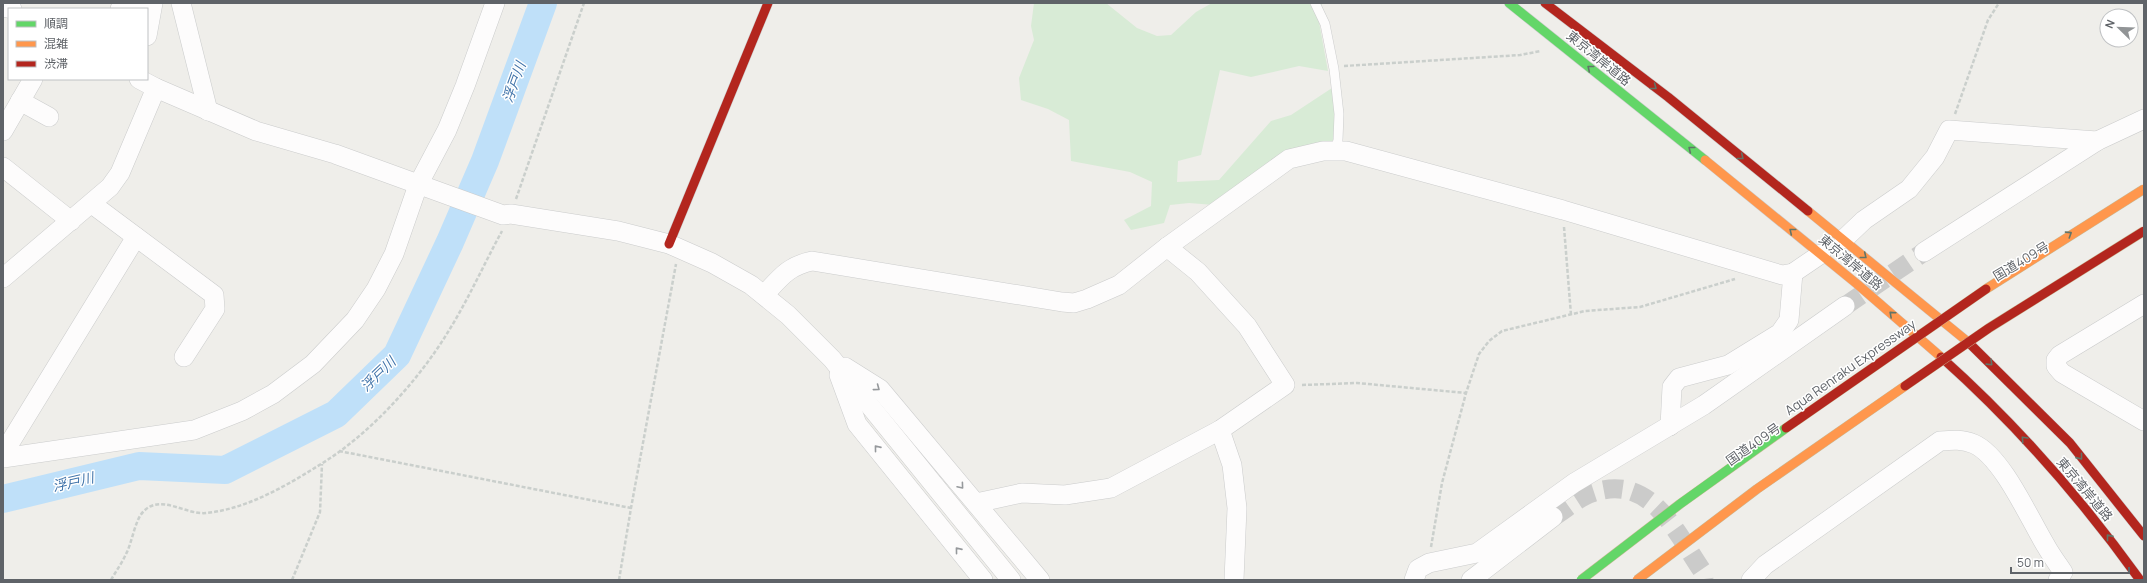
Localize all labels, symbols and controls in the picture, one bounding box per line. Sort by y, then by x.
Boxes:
legend [8,8,148,80]
north arrow [2099,8,2139,48]
text: 順調 [44,15,68,32]
text: N [2101,17,2118,30]
street label: 東京湾岸道路 [1563,26,1635,90]
text: 混雑 [44,35,68,52]
text: 渋滞 [44,55,68,72]
water label: 浮戸川 [497,57,530,105]
one-way arrow [1587,65,1594,72]
one-way arrow [1649,82,1656,89]
one-way arrow [1688,147,1695,154]
one-way arrow [1737,152,1744,159]
one-way arrow [1790,228,1797,235]
street label: 東京湾岸道路 [1815,230,1887,294]
one-way arrow [2065,232,2072,239]
street label: 国道409号 [1990,237,2052,285]
one-way arrow [1860,252,1867,259]
one-way arrow [1889,311,1897,319]
street label: Aqua Renraku Expressway [1781,315,1919,419]
water label: 浮戸川 [356,351,401,395]
one-way arrow [1985,359,1993,366]
one-way arrow [872,383,879,390]
street label: 国道409号 [1722,419,1784,469]
one-way arrow [2021,436,2029,444]
one-way arrow [875,446,882,453]
one-way arrow [2076,452,2083,459]
street label: 東京湾岸道路 [2053,453,2117,525]
water label: 浮戸川 [50,467,97,495]
one-way arrow [957,481,964,489]
one-way arrow [2106,535,2113,542]
one-way arrow [956,547,963,554]
scale bar [2011,549,2129,575]
text: 50 m [2017,554,2044,571]

